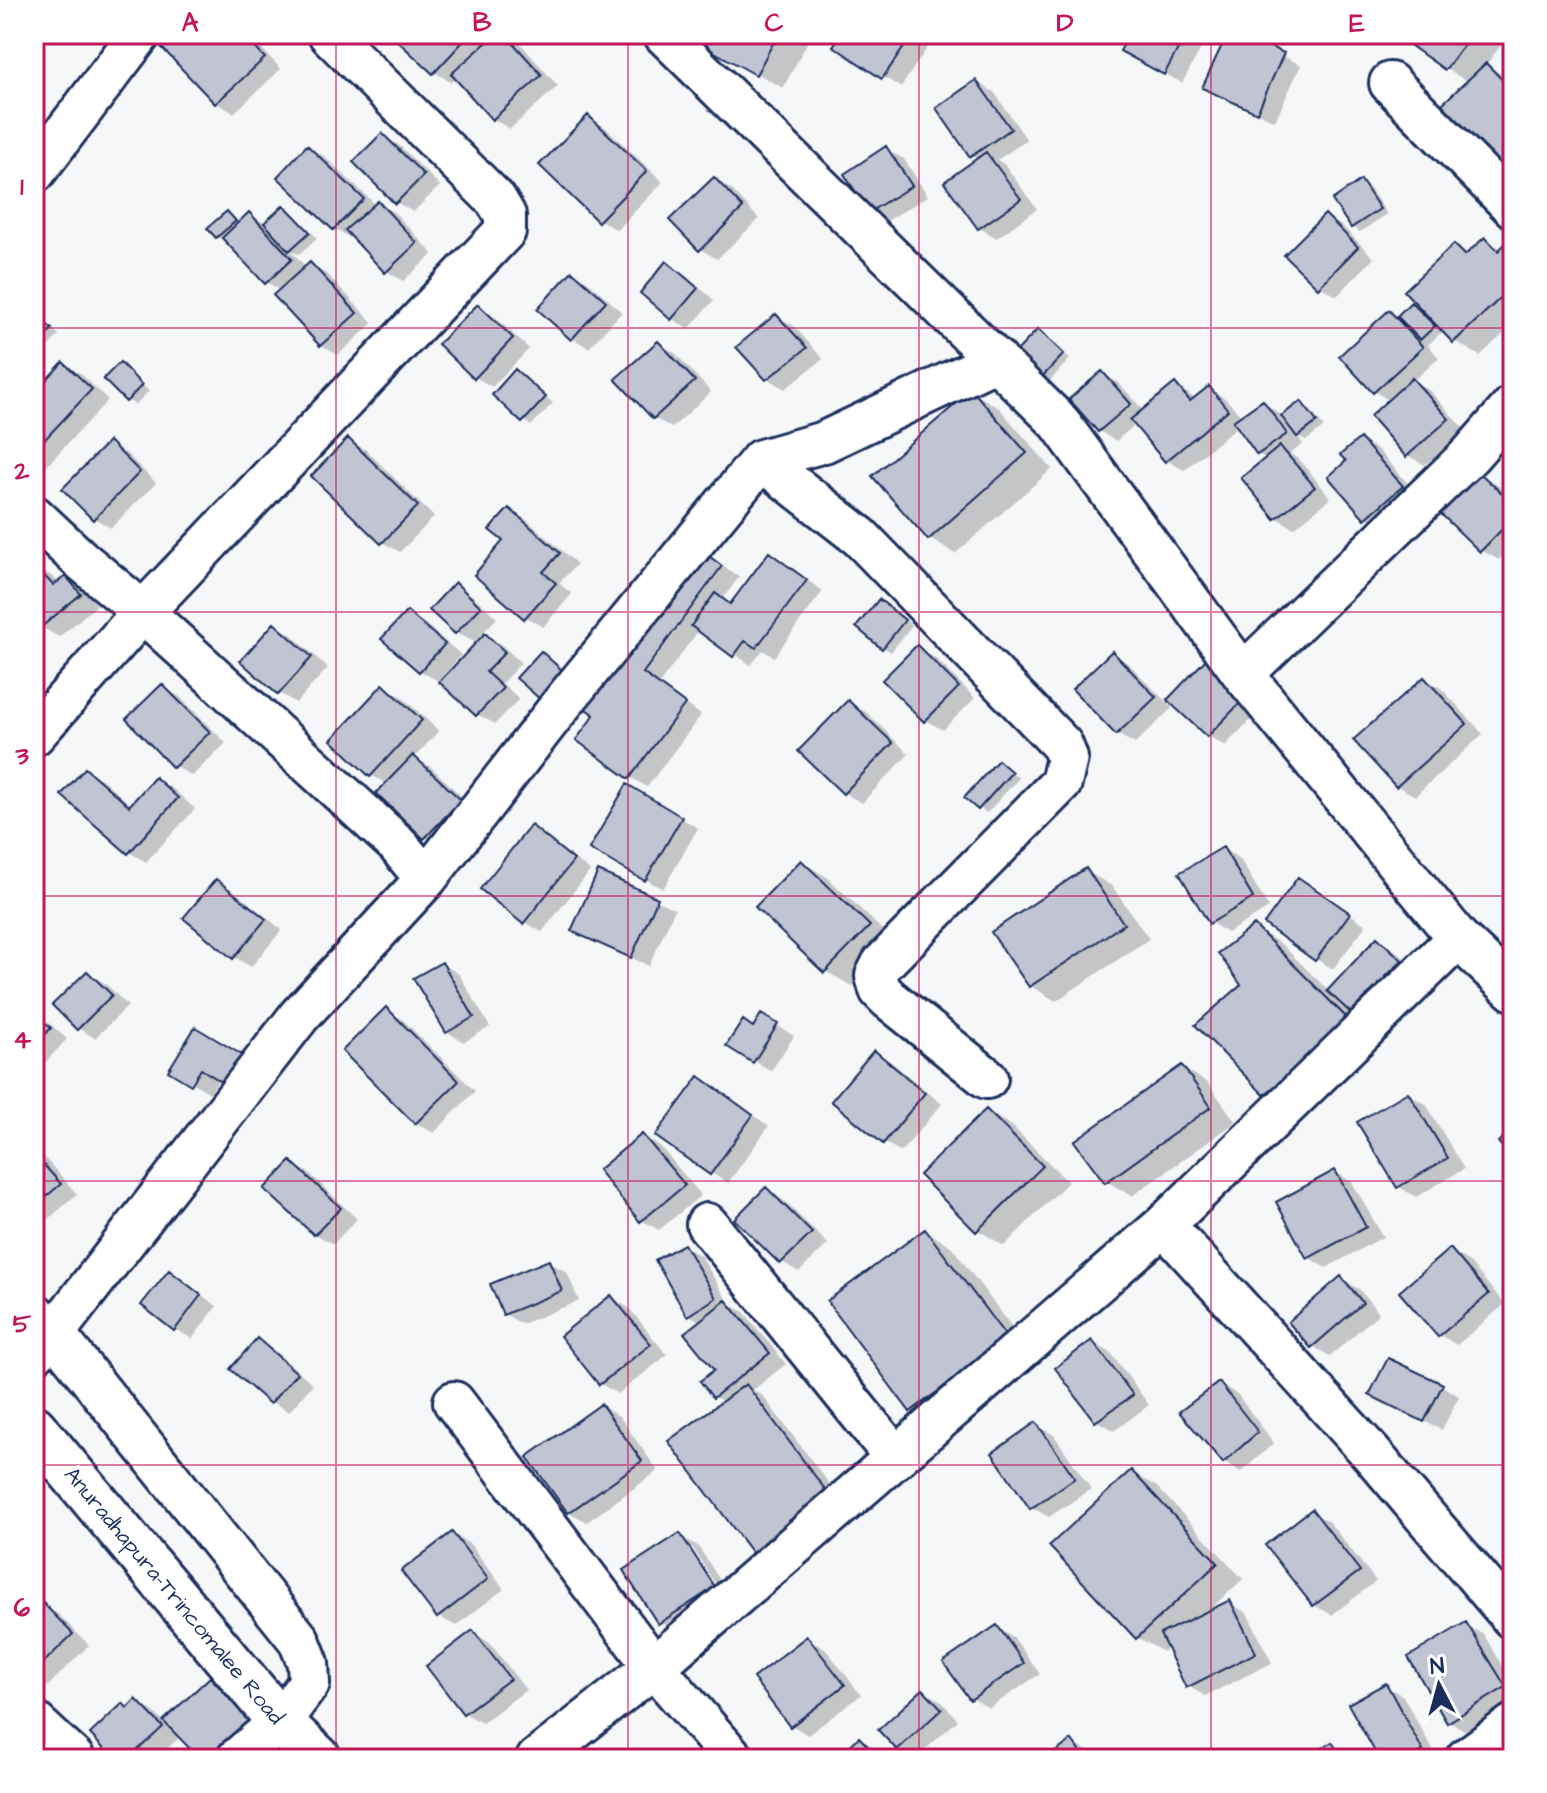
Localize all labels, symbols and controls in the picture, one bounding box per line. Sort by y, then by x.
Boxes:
text: A [182,5,199,41]
text: B [473,5,492,41]
text: C [765,5,784,41]
text: D [1057,5,1074,41]
text: E [1349,5,1365,41]
text: 1 [20,169,24,205]
text: 2 [14,453,30,489]
text: 3 [14,738,29,774]
text: 4 [13,1022,31,1058]
text: 5 [13,1306,32,1342]
street label: Anuradhapura-Trincomalee Road [57,1460,291,1732]
text: 6 [14,1590,31,1626]
north arrow [1399,1645,1479,1725]
text: N [1429,1650,1446,1683]

